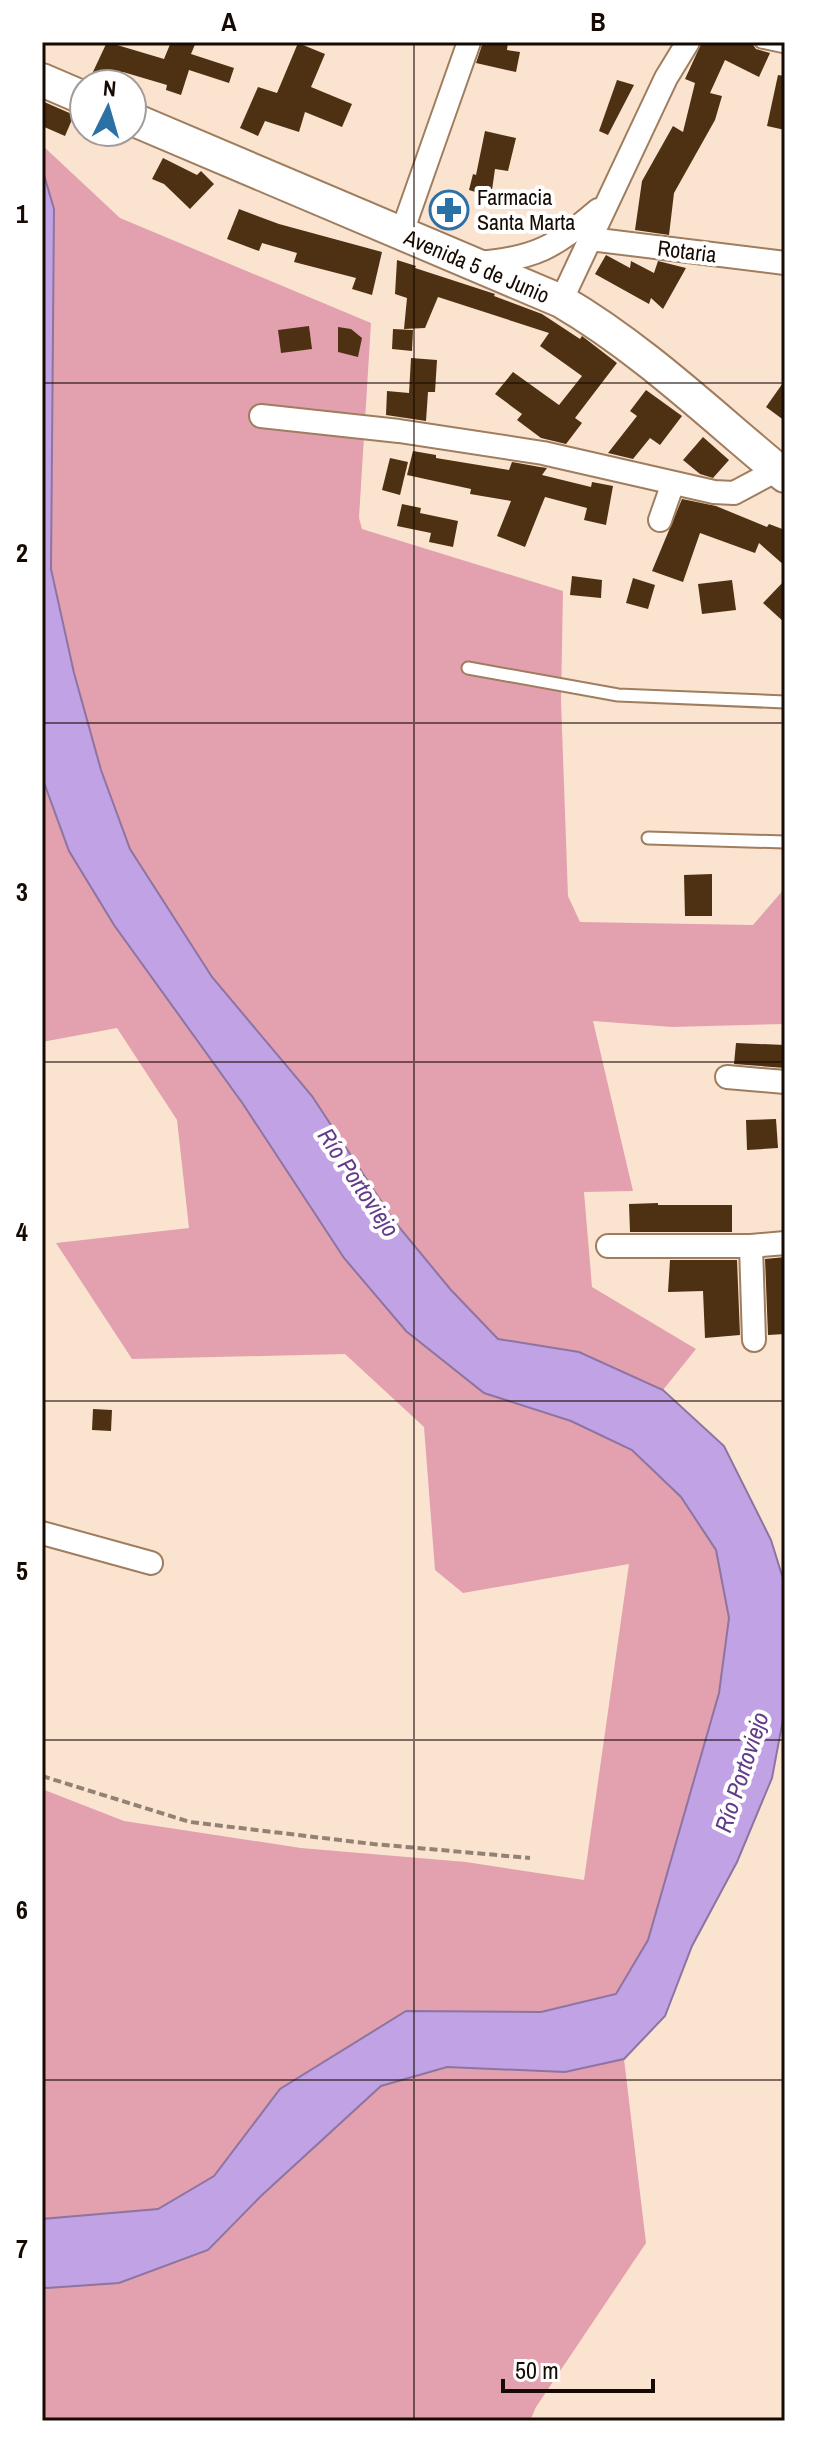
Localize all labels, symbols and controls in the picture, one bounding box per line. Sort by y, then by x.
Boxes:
text: A [221,4,237,39]
text: B [590,4,606,39]
north arrow [68,68,148,148]
text: N [102,73,118,104]
place label: Farmacia Santa Marta [477,182,575,237]
pharmacy icon: Farmacia Santa Marta [428,189,470,231]
text: 1 [16,196,28,231]
street label: Avenida 5 de Junio [399,221,554,310]
street label: Rotaria [656,233,718,269]
text: 2 [16,535,28,570]
text: 3 [16,874,28,909]
water label: Río Portoviejo [311,1121,407,1243]
text: 4 [16,1214,28,1249]
text: 5 [16,1553,28,1588]
water label: Río Portoviejo [707,1708,775,1836]
text: 6 [16,1892,28,1927]
text: 7 [16,2231,28,2266]
scale bar [503,2343,653,2393]
text: 50 m [515,2354,559,2386]

